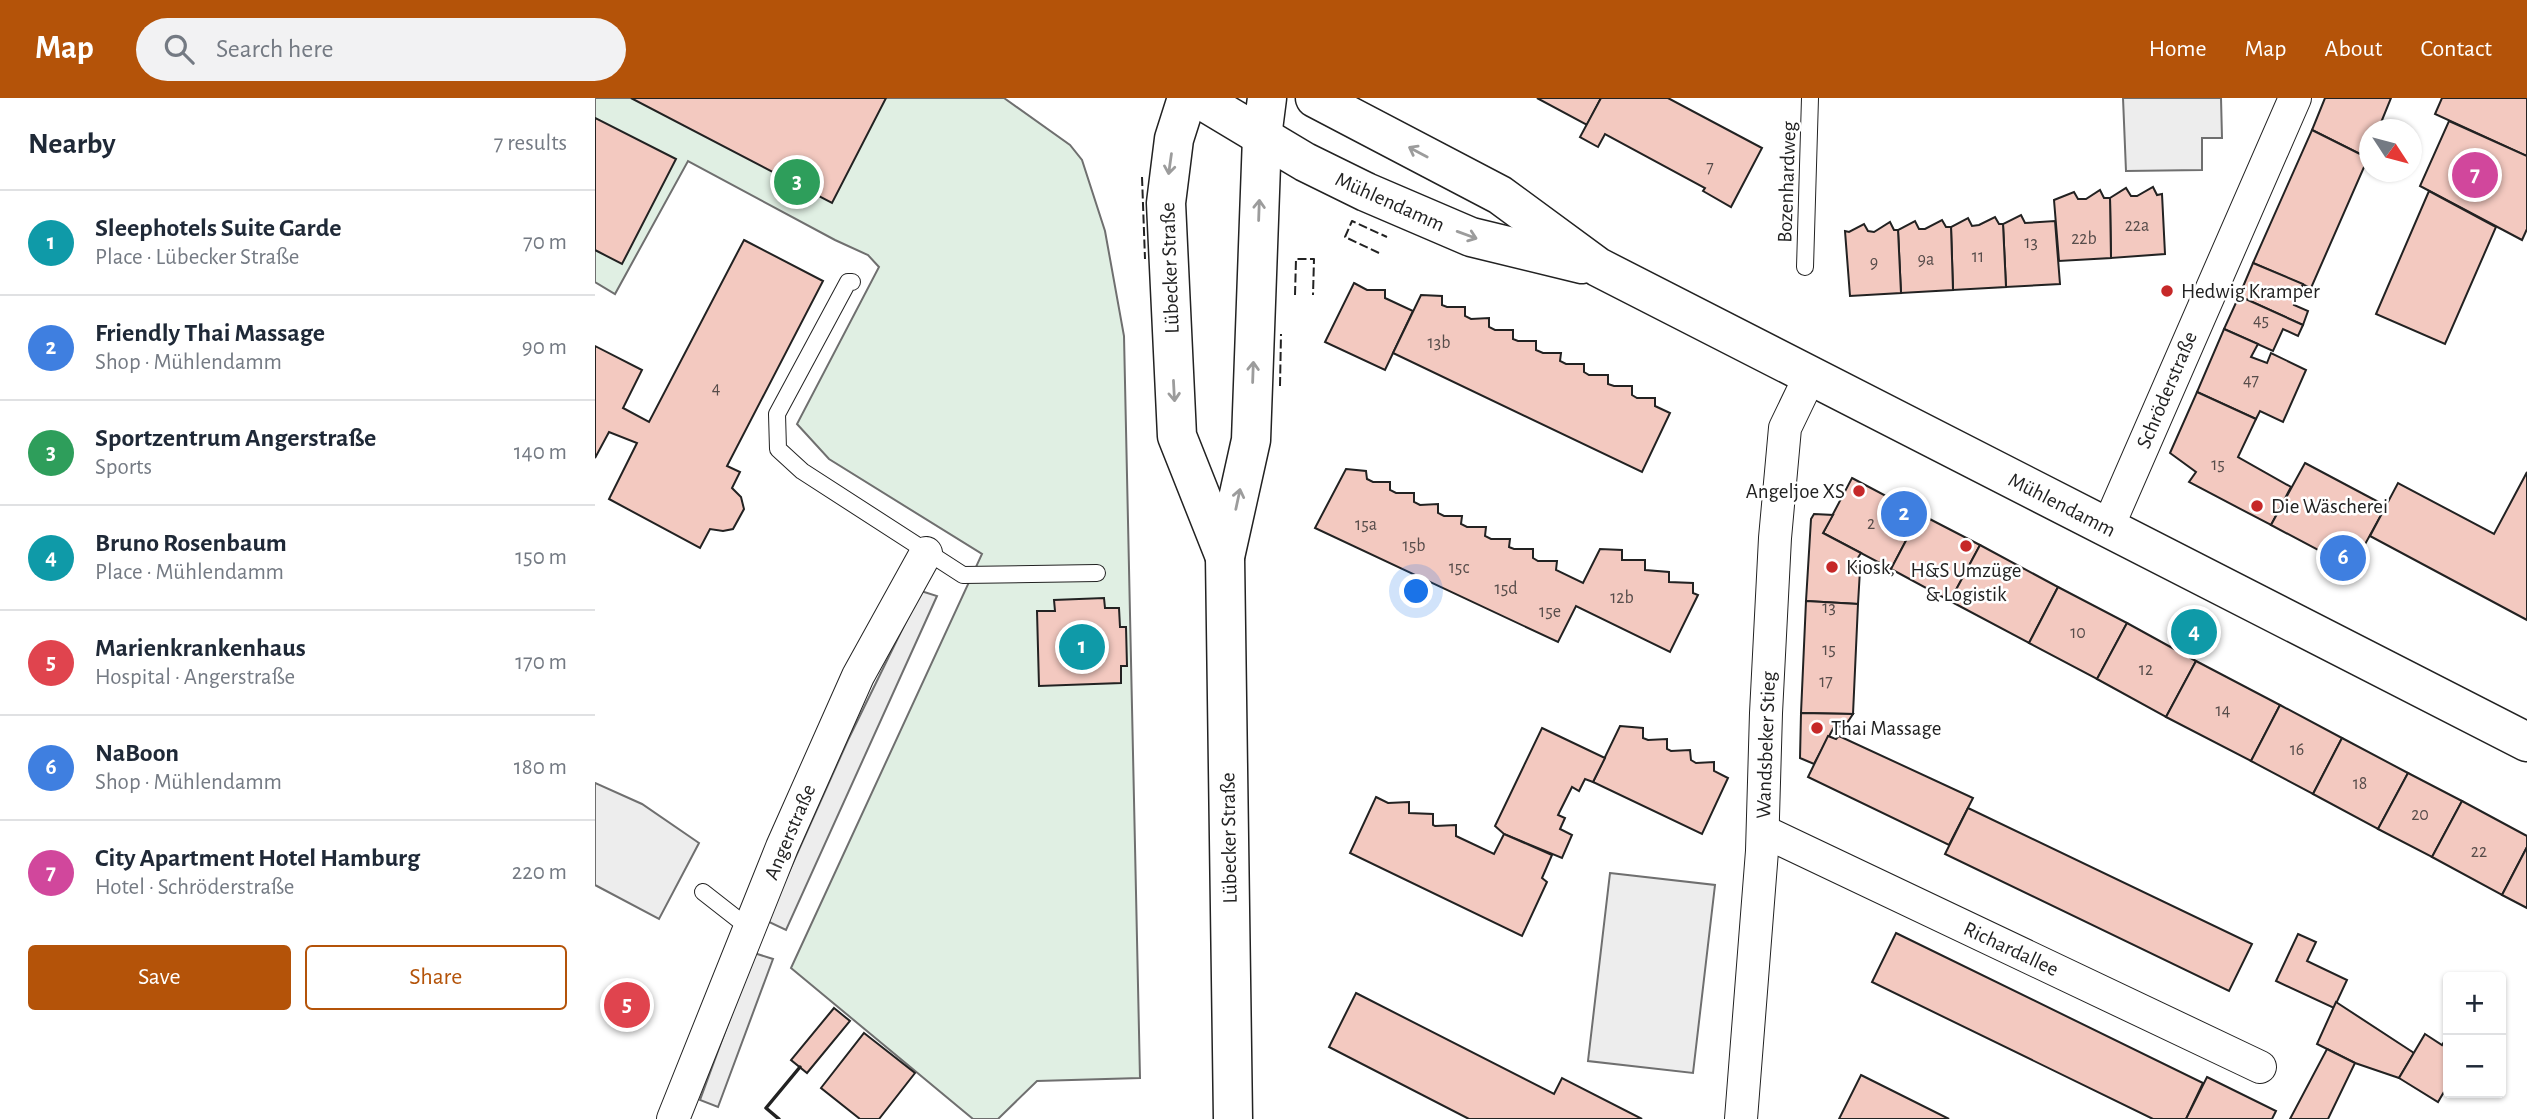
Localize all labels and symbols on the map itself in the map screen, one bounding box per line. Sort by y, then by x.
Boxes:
north arrow [2359,119,2422,182]
street label: Bozenhardweg [1774,120,1800,243]
one-way arrow [1408,145,1429,158]
pin: 7 [2452,149,2498,201]
one-way arrow [1163,152,1176,175]
pin: 3 [774,156,820,208]
house number: 7 [1706,159,1714,177]
street label: Mühlendamm [1332,169,1448,235]
one-way arrow [1253,199,1266,222]
street label: Lübecker Straße [1157,202,1183,334]
house number: 22a [2125,217,2149,235]
one-way arrow [1455,230,1477,242]
house number: 22b [2071,230,2097,248]
house number: 13 [2024,234,2038,252]
house number: 11 [1972,248,1984,266]
house number: 9a [1918,251,1934,269]
house number: 9 [1870,254,1878,272]
place label: Hedwig Kramper [2181,281,2320,302]
marker: Hedwig Kramper [2159,283,2175,299]
house number: 45 [2253,312,2269,330]
street label: Schröderstraße [2133,328,2201,452]
house number: 13b [1428,334,1450,352]
one-way arrow [1247,361,1260,384]
house number: 47 [2243,372,2259,390]
one-way arrow [1168,379,1181,402]
house number: 4 [712,380,721,398]
house number: 15 [2211,456,2225,474]
street label: Mühlendamm [2005,469,2119,541]
place label: Angeljoe XS [1746,481,1845,502]
marker: Angeljoe XS [1851,483,1867,499]
one-way arrow [1232,488,1245,511]
pin: 2 [1881,488,1927,540]
place label: Die Wäscherei [2271,496,2388,517]
marker: Die Wäscherei [2249,498,2265,514]
house number: 2 [1867,515,1875,533]
house number: 15a [1355,516,1377,534]
pin: 6 [2320,532,2366,584]
house number: 15b [1403,537,1425,555]
marker: H&S Umzüge & Logistik [1958,538,1974,554]
place label: Kiosk, [1846,557,1895,578]
house number: 15c [1449,559,1469,577]
marker: Kiosk, [1824,559,1840,575]
place label: H&S Umzüge & Logistik [1910,560,2022,605]
your location [1399,574,1433,608]
house number: 15d [1494,580,1518,598]
house number: 12b [1610,589,1634,607]
house number: 13 [1822,599,1836,617]
house number: 15e [1539,603,1561,621]
pin: 4 [2171,606,2217,658]
pin: 1 [1059,621,1105,673]
house number: 10 [2070,624,2086,642]
house number: 15 [1822,641,1836,659]
house number: 12 [2139,661,2153,679]
street label: Wandsbeker Stieg [1753,670,1779,819]
house number: 17 [1819,673,1833,691]
house number: 14 [2216,702,2231,720]
place label: Thai Massage [1831,718,1941,739]
marker: Thai Massage [1809,720,1825,736]
house number: 16 [2290,741,2304,759]
street label: Lübecker Straße [1217,772,1241,904]
house number: 18 [2353,775,2367,793]
street label: Angerstraße [761,781,819,883]
house number: 20 [2411,806,2429,824]
house number: 22 [2471,843,2487,861]
street label: Richardallee [1960,918,2062,980]
pin: 5 [604,979,650,1031]

